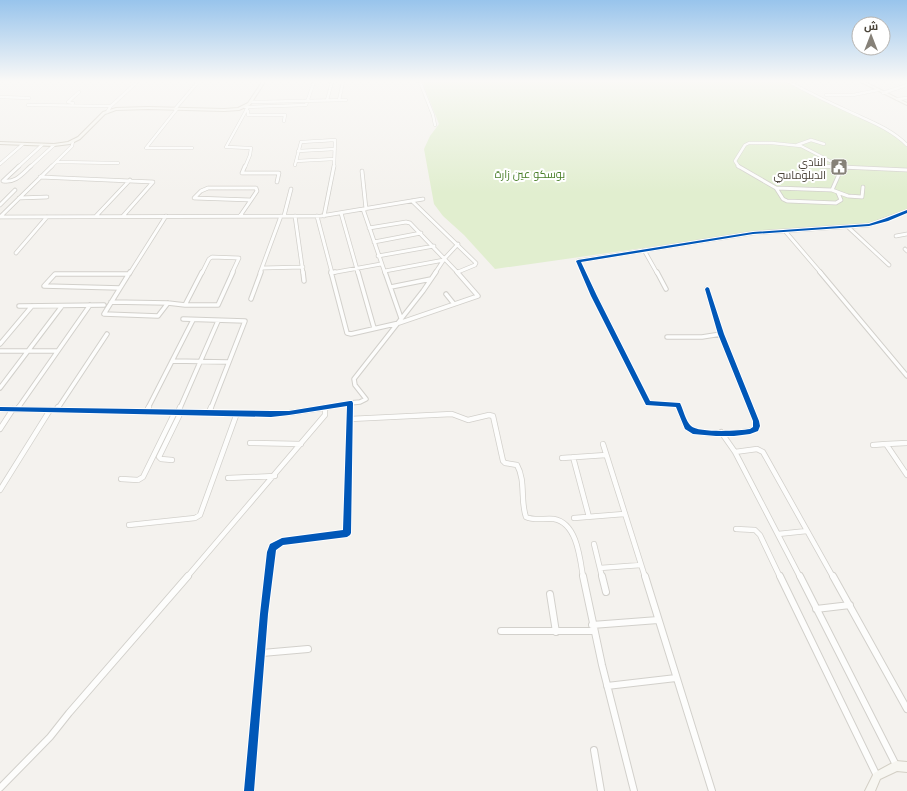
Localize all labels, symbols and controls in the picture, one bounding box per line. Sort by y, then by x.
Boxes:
north arrow [851,16,891,56]
text: ش [864,18,878,33]
place label: النادي الدبلوماسي [773,154,826,183]
public building icon: النادي الدبلوماسي [829,157,849,177]
park label: بوسكو عين زارة [495,166,565,181]

